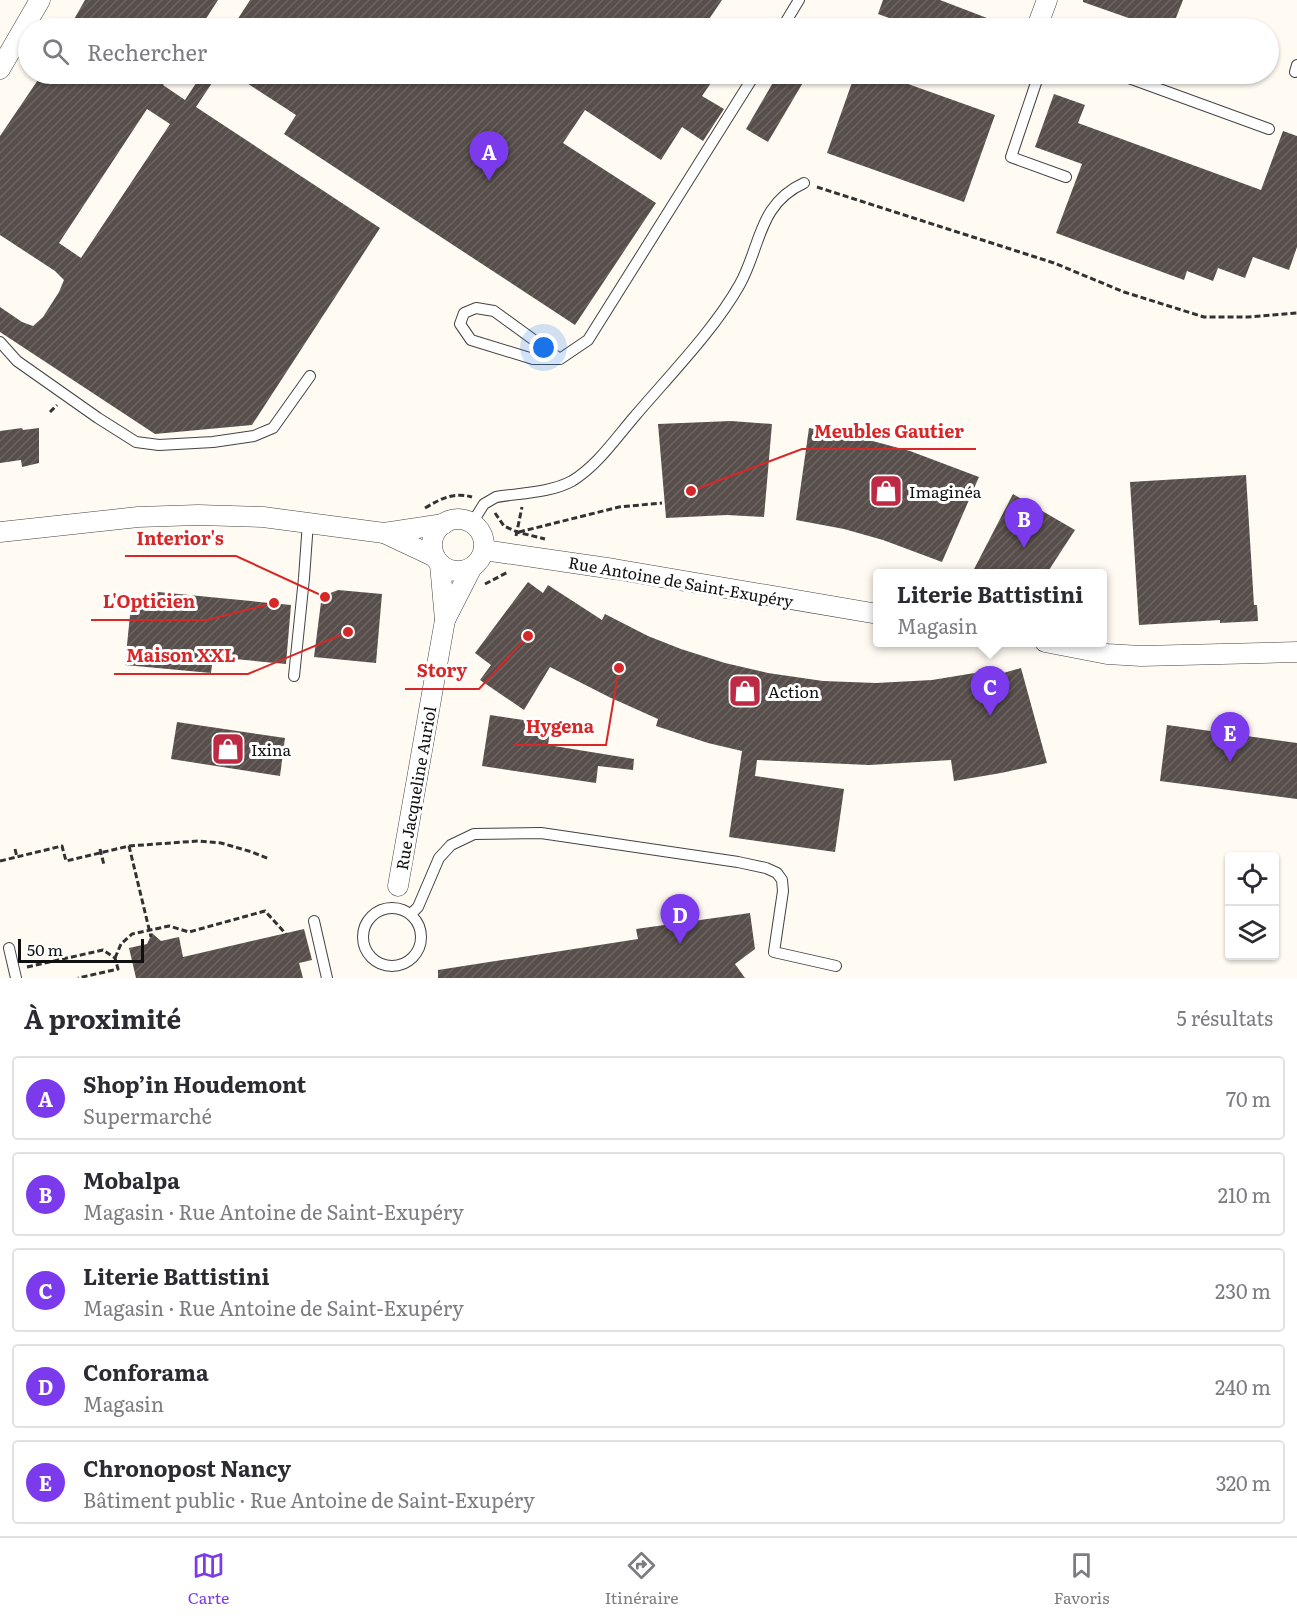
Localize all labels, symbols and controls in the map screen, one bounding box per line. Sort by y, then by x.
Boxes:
search box [18,18,1279,84]
icon: search [39,35,72,68]
text: Rechercher [87,35,207,68]
pin: A [470,132,508,181]
your location [529,333,558,362]
callout: Meubles Gautier [802,413,976,449]
text: Meubles Gautier [814,417,964,444]
shop icon: Imaginéa [868,473,904,509]
place label: Imaginéa [909,479,982,503]
pin: B [1004,498,1044,548]
callout: Interior's [125,520,236,556]
text: Interior's [136,524,224,551]
street label: Rue Antoine de Saint-Exupéry [567,549,796,613]
popup [873,569,1107,647]
text: Literie Battistini [897,577,1083,610]
callout: L'Opticien [91,584,207,620]
text: L'Opticien [103,587,196,614]
text: Magasin [897,610,978,640]
callout: Maison XXL [114,638,248,674]
text: Maison XXL [126,641,236,668]
callout: Story [405,653,479,689]
text: Story [417,656,467,683]
pin: C [970,666,1010,716]
shop icon: Action [727,673,763,709]
place label: Action [768,679,820,703]
street label: Rue Jacqueline Auriol [389,704,441,872]
callout: Hygena [513,709,606,745]
text: Hygena [526,712,595,739]
pin: E [1210,712,1250,762]
shop icon: Ixina [210,731,246,767]
place label: Ixina [251,737,292,761]
map controls [1225,852,1279,960]
button: locate [1225,852,1279,906]
pin: D [660,894,700,944]
button: layers [1225,906,1279,960]
scale bar [18,936,144,964]
text: 50 m [27,937,63,961]
text: À proximité [24,998,181,1037]
text: 5 résultats [1177,1002,1273,1032]
text: Shop’in Houdemont [83,1067,306,1100]
text: A [38,1083,53,1113]
text: 70 m [1226,1083,1271,1113]
text: Supermarché [83,1100,212,1130]
text: Mobalpa [83,1163,180,1196]
text: B [39,1179,52,1209]
text: 210 m [1218,1179,1271,1209]
text: Magasin · Rue Antoine de Saint-Exupéry [83,1196,464,1226]
text: Literie Battistini [83,1259,269,1292]
text: C [38,1275,53,1305]
text: 230 m [1215,1275,1271,1305]
text: Magasin · Rue Antoine de Saint-Exupéry [83,1292,464,1322]
text: Conforama [83,1355,209,1388]
text: D [38,1371,53,1401]
text: 240 m [1215,1371,1271,1401]
text: Magasin [83,1388,164,1418]
text: Chronopost Nancy [83,1451,291,1484]
text: E [39,1467,52,1497]
text: 320 m [1216,1467,1271,1497]
text: Bâtiment public · Rue Antoine de Saint-Exupéry [83,1484,535,1514]
tab: Carte [188,1549,229,1609]
tab: Itinéraire [605,1549,679,1609]
tab: Favoris [1054,1549,1109,1609]

